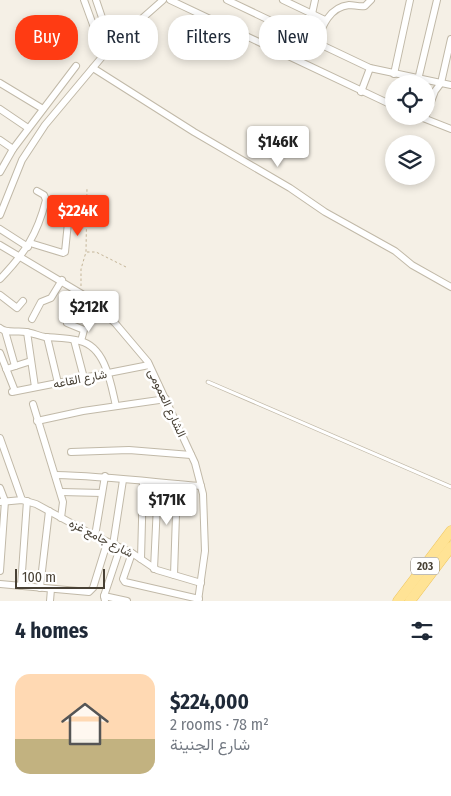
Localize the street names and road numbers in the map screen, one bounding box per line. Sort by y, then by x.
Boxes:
street label: شارع القاعه [52,367,109,393]
street label: الشارع العمومى [143,367,189,440]
street label: شارع جامع غزه [66,516,135,562]
road number: 203 [411,558,439,574]

